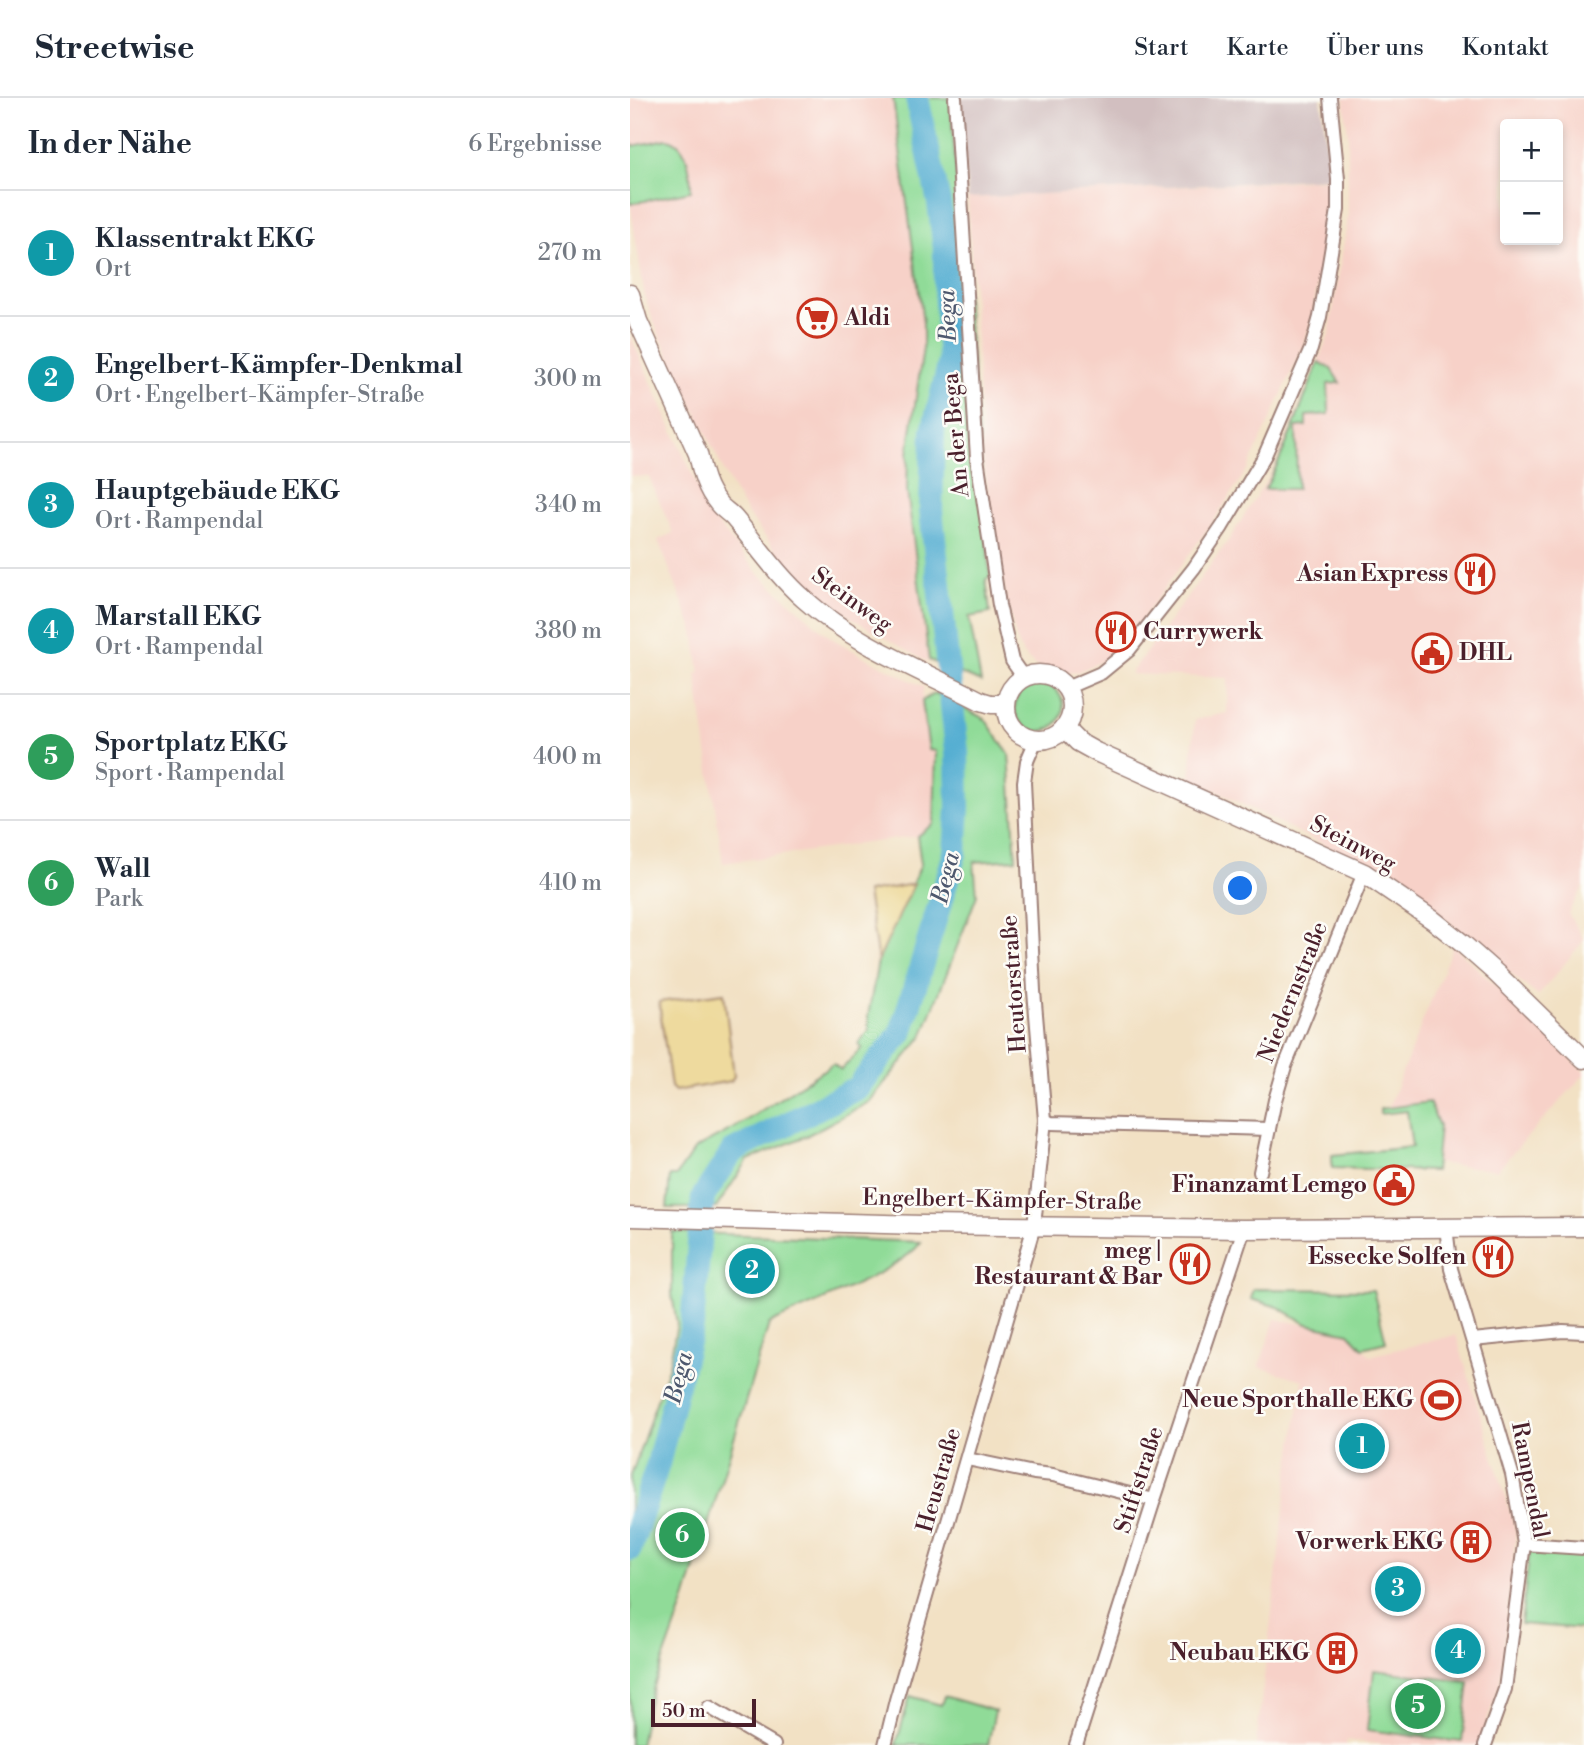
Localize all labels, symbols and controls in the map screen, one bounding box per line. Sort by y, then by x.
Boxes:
text: Streetwise [35,28,195,69]
text: Start [1134,33,1188,63]
text: Karte [1226,33,1289,63]
text: Über uns [1327,33,1424,63]
text: Kontakt [1462,33,1549,63]
map controls [1500,119,1563,245]
button: + [1500,119,1563,182]
text: In der Nähe [28,125,192,163]
text: 6 Ergebnisse [468,130,602,158]
button: − [1500,182,1563,245]
text: Klassentrakt EKG [95,223,315,255]
text: 1 [45,239,57,267]
text: 270 m [538,239,602,267]
text: Ort [95,255,132,283]
water label: Bega [932,289,964,344]
supermarket icon: Aldi [796,297,838,339]
place label: Aldi [843,304,890,332]
text: Engelbert-Kämpfer-Denkmal [95,349,463,381]
text: 2 [44,365,58,393]
text: 300 m [534,365,602,393]
street label: An der Bega [937,371,975,499]
text: Ort · Engelbert-Kämpfer-Straße [95,381,425,409]
text: Hauptgebäude EKG [95,475,340,507]
text: 3 [44,491,58,519]
text: 340 m [535,491,602,519]
text: Ort · Rampendal [95,507,263,535]
restaurant icon: Asian Express [1454,553,1496,595]
place label: Asian Express [1296,560,1448,588]
street label: Steinweg [806,561,898,639]
text: Marstall EKG [95,601,261,633]
restaurant icon: Currywerk [1095,611,1137,653]
text: 4 [43,617,59,645]
text: 380 m [535,617,602,645]
place label: Currywerk [1143,618,1263,646]
public building icon: DHL [1411,632,1453,674]
text: Ort · Rampendal [95,633,263,661]
place label: DHL [1459,639,1512,667]
text: Sportplatz EKG [95,727,288,759]
text: 5 [44,743,58,771]
text: 400 m [533,743,602,771]
text: Sport · Rampendal [95,759,285,787]
street label: Steinweg [1305,810,1401,878]
water label: Bega [925,848,967,908]
text: Wall [95,853,151,885]
text: 6 [44,869,58,897]
text: 410 m [539,869,602,897]
your location [1223,871,1257,905]
text: Park [95,885,143,913]
street label: Heutorstraße [995,914,1033,1054]
street label: Niedernstraße [1252,917,1334,1067]
public building icon: Finanzamt Lemgo [1373,1164,1415,1206]
place label: Finanzamt Lemgo [1172,1171,1367,1199]
street label: Engelbert-Kämpfer-Straße [862,1184,1142,1216]
restaurant icon: Essecke Solfen [1472,1236,1514,1278]
place label: meg | Restaurant & Bar [974,1237,1163,1291]
restaurant icon: meg | Restaurant & Bar [1169,1243,1211,1285]
place label: Essecke Solfen [1308,1243,1466,1271]
pin: 2 [729,1245,775,1297]
water label: Bega [658,1348,700,1408]
sports icon: Neue Sporthalle EKG [1420,1379,1462,1421]
place label: Neue Sporthalle EKG [1182,1386,1414,1414]
street label: Rampendal [1505,1419,1555,1541]
pin: 1 [1339,1420,1385,1472]
street label: Stiftstraße [1109,1423,1169,1537]
street label: Heustraße [911,1424,967,1536]
pin: 6 [659,1509,705,1561]
building icon: Vorwerk EKG [1450,1521,1492,1563]
place label: Vorwerk EKG [1295,1528,1444,1556]
pin: 3 [1375,1563,1421,1615]
pin: 4 [1435,1625,1481,1677]
building icon: Neubau EKG [1316,1632,1358,1674]
place label: Neubau EKG [1169,1639,1310,1667]
pin: 5 [1395,1680,1441,1732]
scale bar [651,1696,756,1728]
text: 50 m [662,1699,706,1723]

